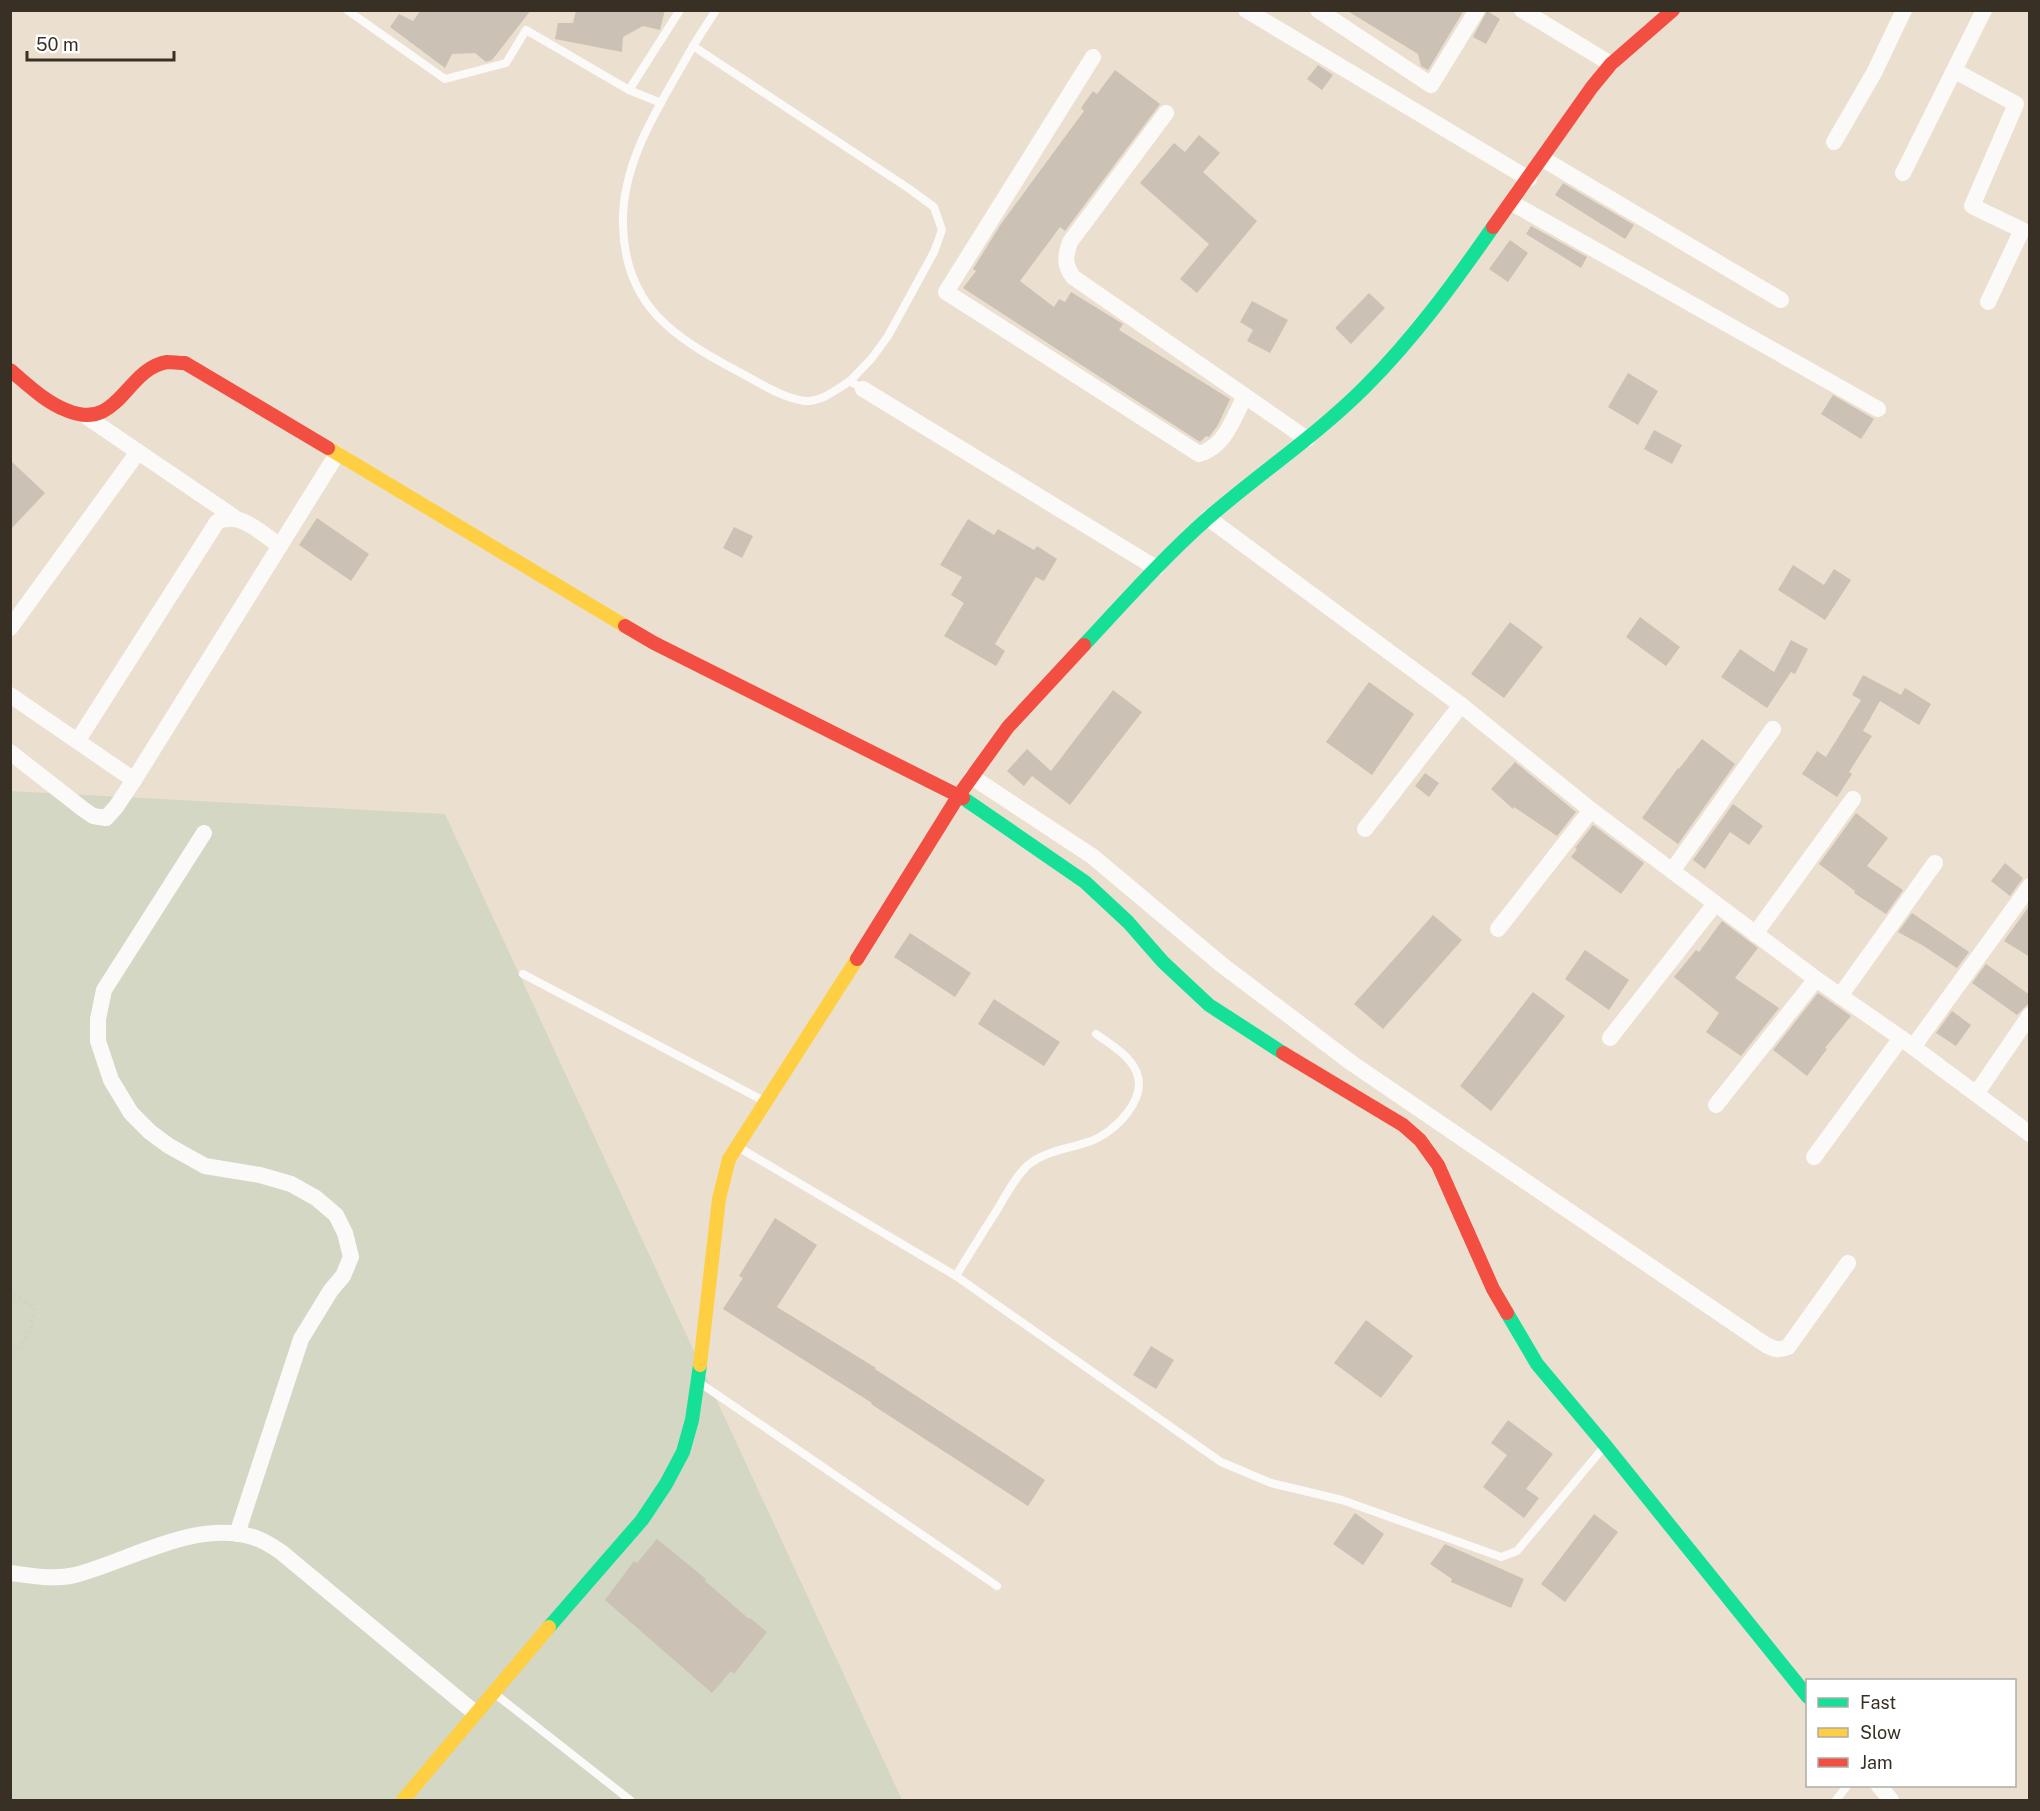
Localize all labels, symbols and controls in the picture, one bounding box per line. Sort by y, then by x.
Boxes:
scale bar [27,24,174,62]
text: 50 m [36,34,79,55]
legend [1806,1679,2016,1787]
text: Fast [1860,1692,1896,1713]
text: Slow [1860,1722,1901,1743]
text: Jam [1860,1752,1893,1773]

